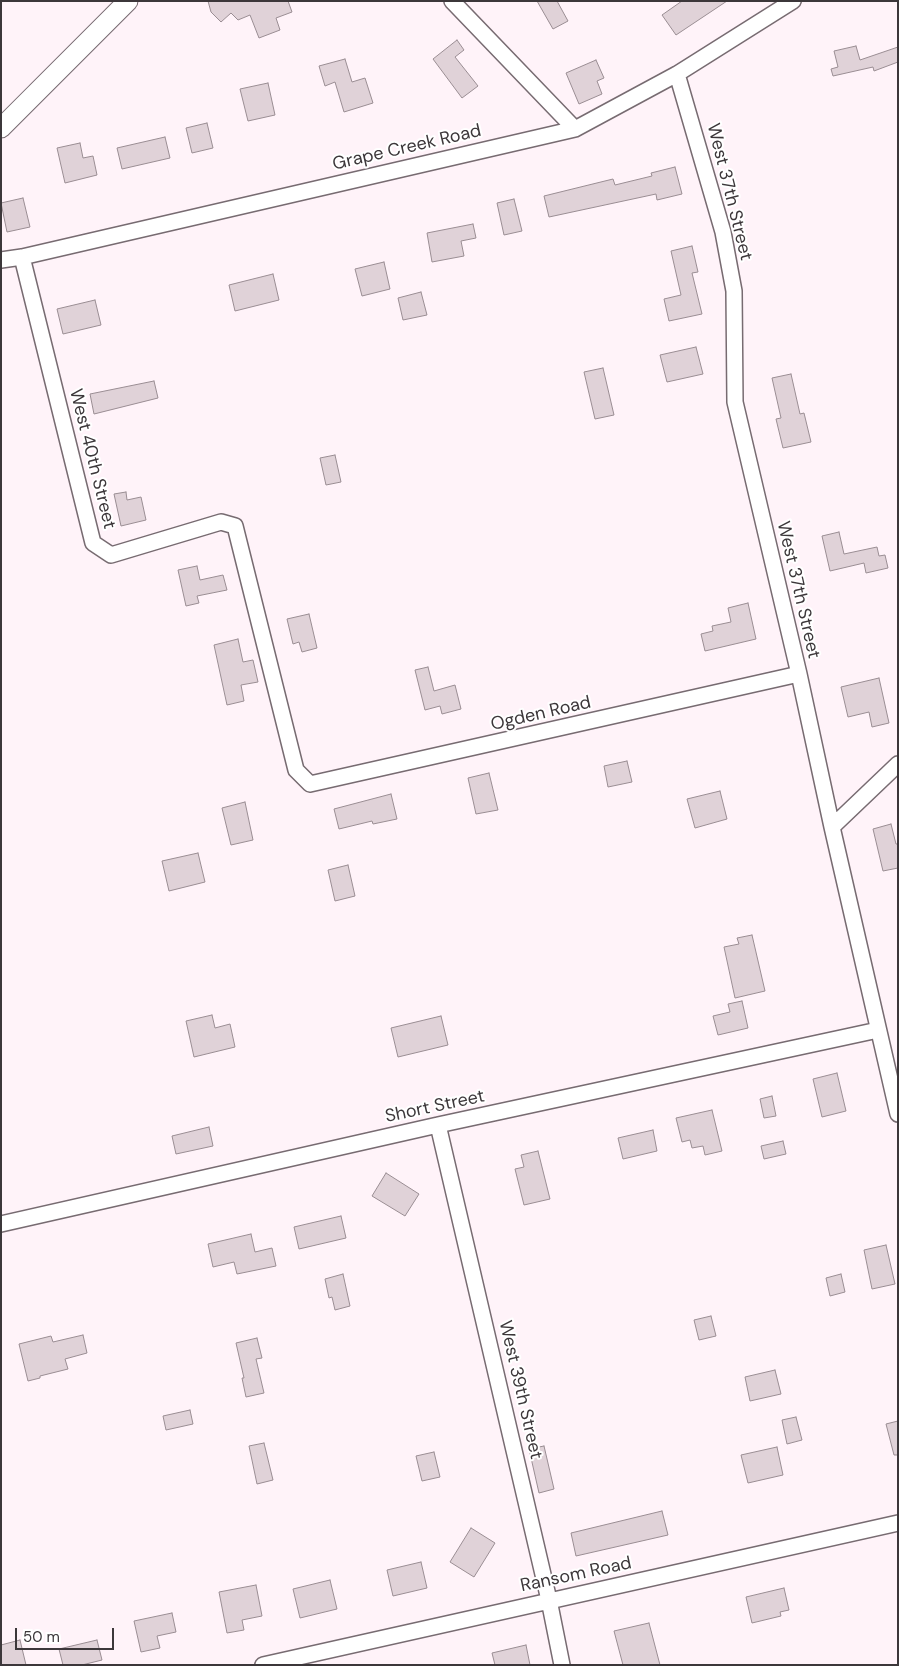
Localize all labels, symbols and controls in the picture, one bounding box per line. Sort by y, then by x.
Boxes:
street label: Grape Creek Road [331,120,483,176]
street label: West 37th Street [702,121,756,263]
street label: West 40th Street [64,387,120,531]
street label: West 37th Street [772,519,824,661]
street label: Ogden Road [489,692,593,736]
street label: Short Street [383,1086,487,1128]
street label: West 39th Street [494,1318,546,1462]
street label: Ransom Road [518,1553,634,1597]
scale bar [18,1618,116,1650]
text: 50 m [23,1627,60,1647]

